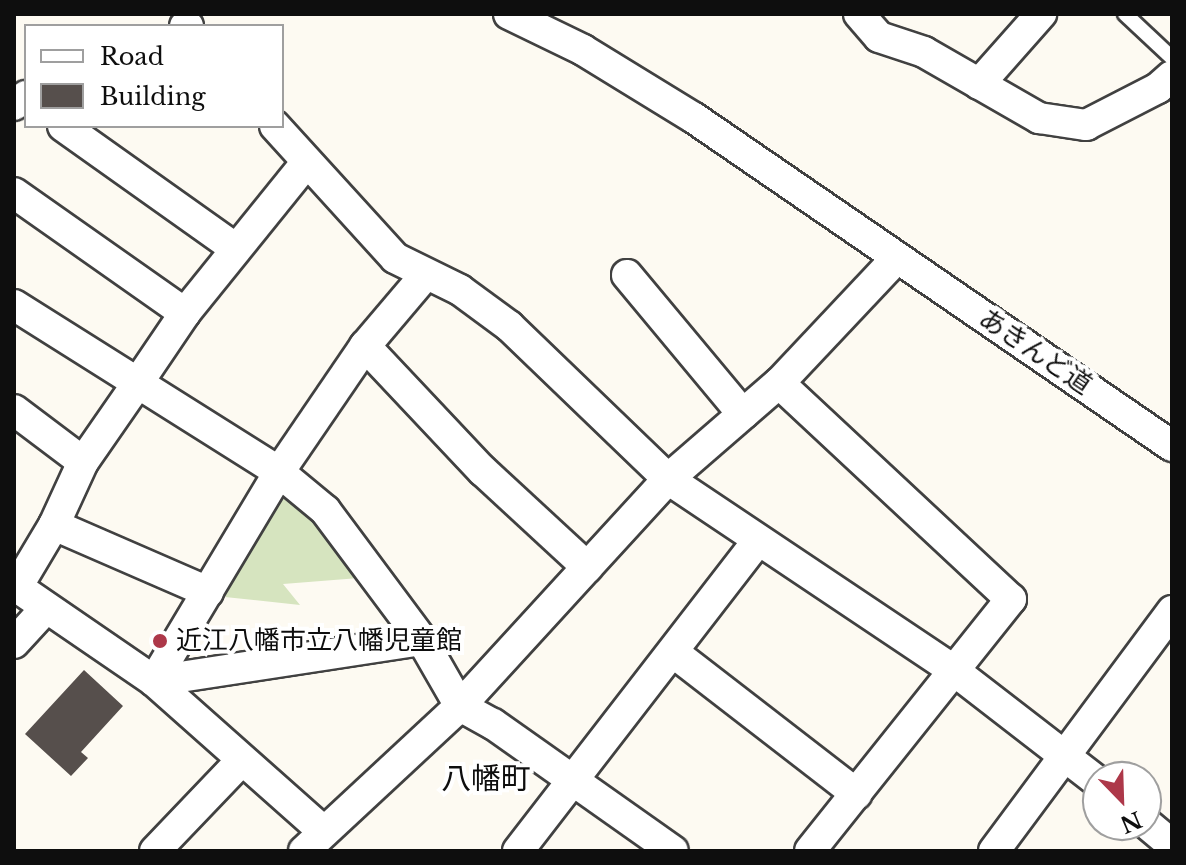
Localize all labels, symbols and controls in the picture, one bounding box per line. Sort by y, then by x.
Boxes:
legend [24,24,284,128]
text: Road [100,42,164,71]
text: Building [100,82,206,111]
street label: あきんど道 [972,303,1098,401]
place label: 近江八幡市立八幡児童館 [176,625,462,657]
marker: 近江八幡市立八幡児童館 [151,632,169,650]
district label: 八幡町 [441,761,531,797]
north arrow [1082,761,1162,841]
text: N [1116,805,1146,838]

